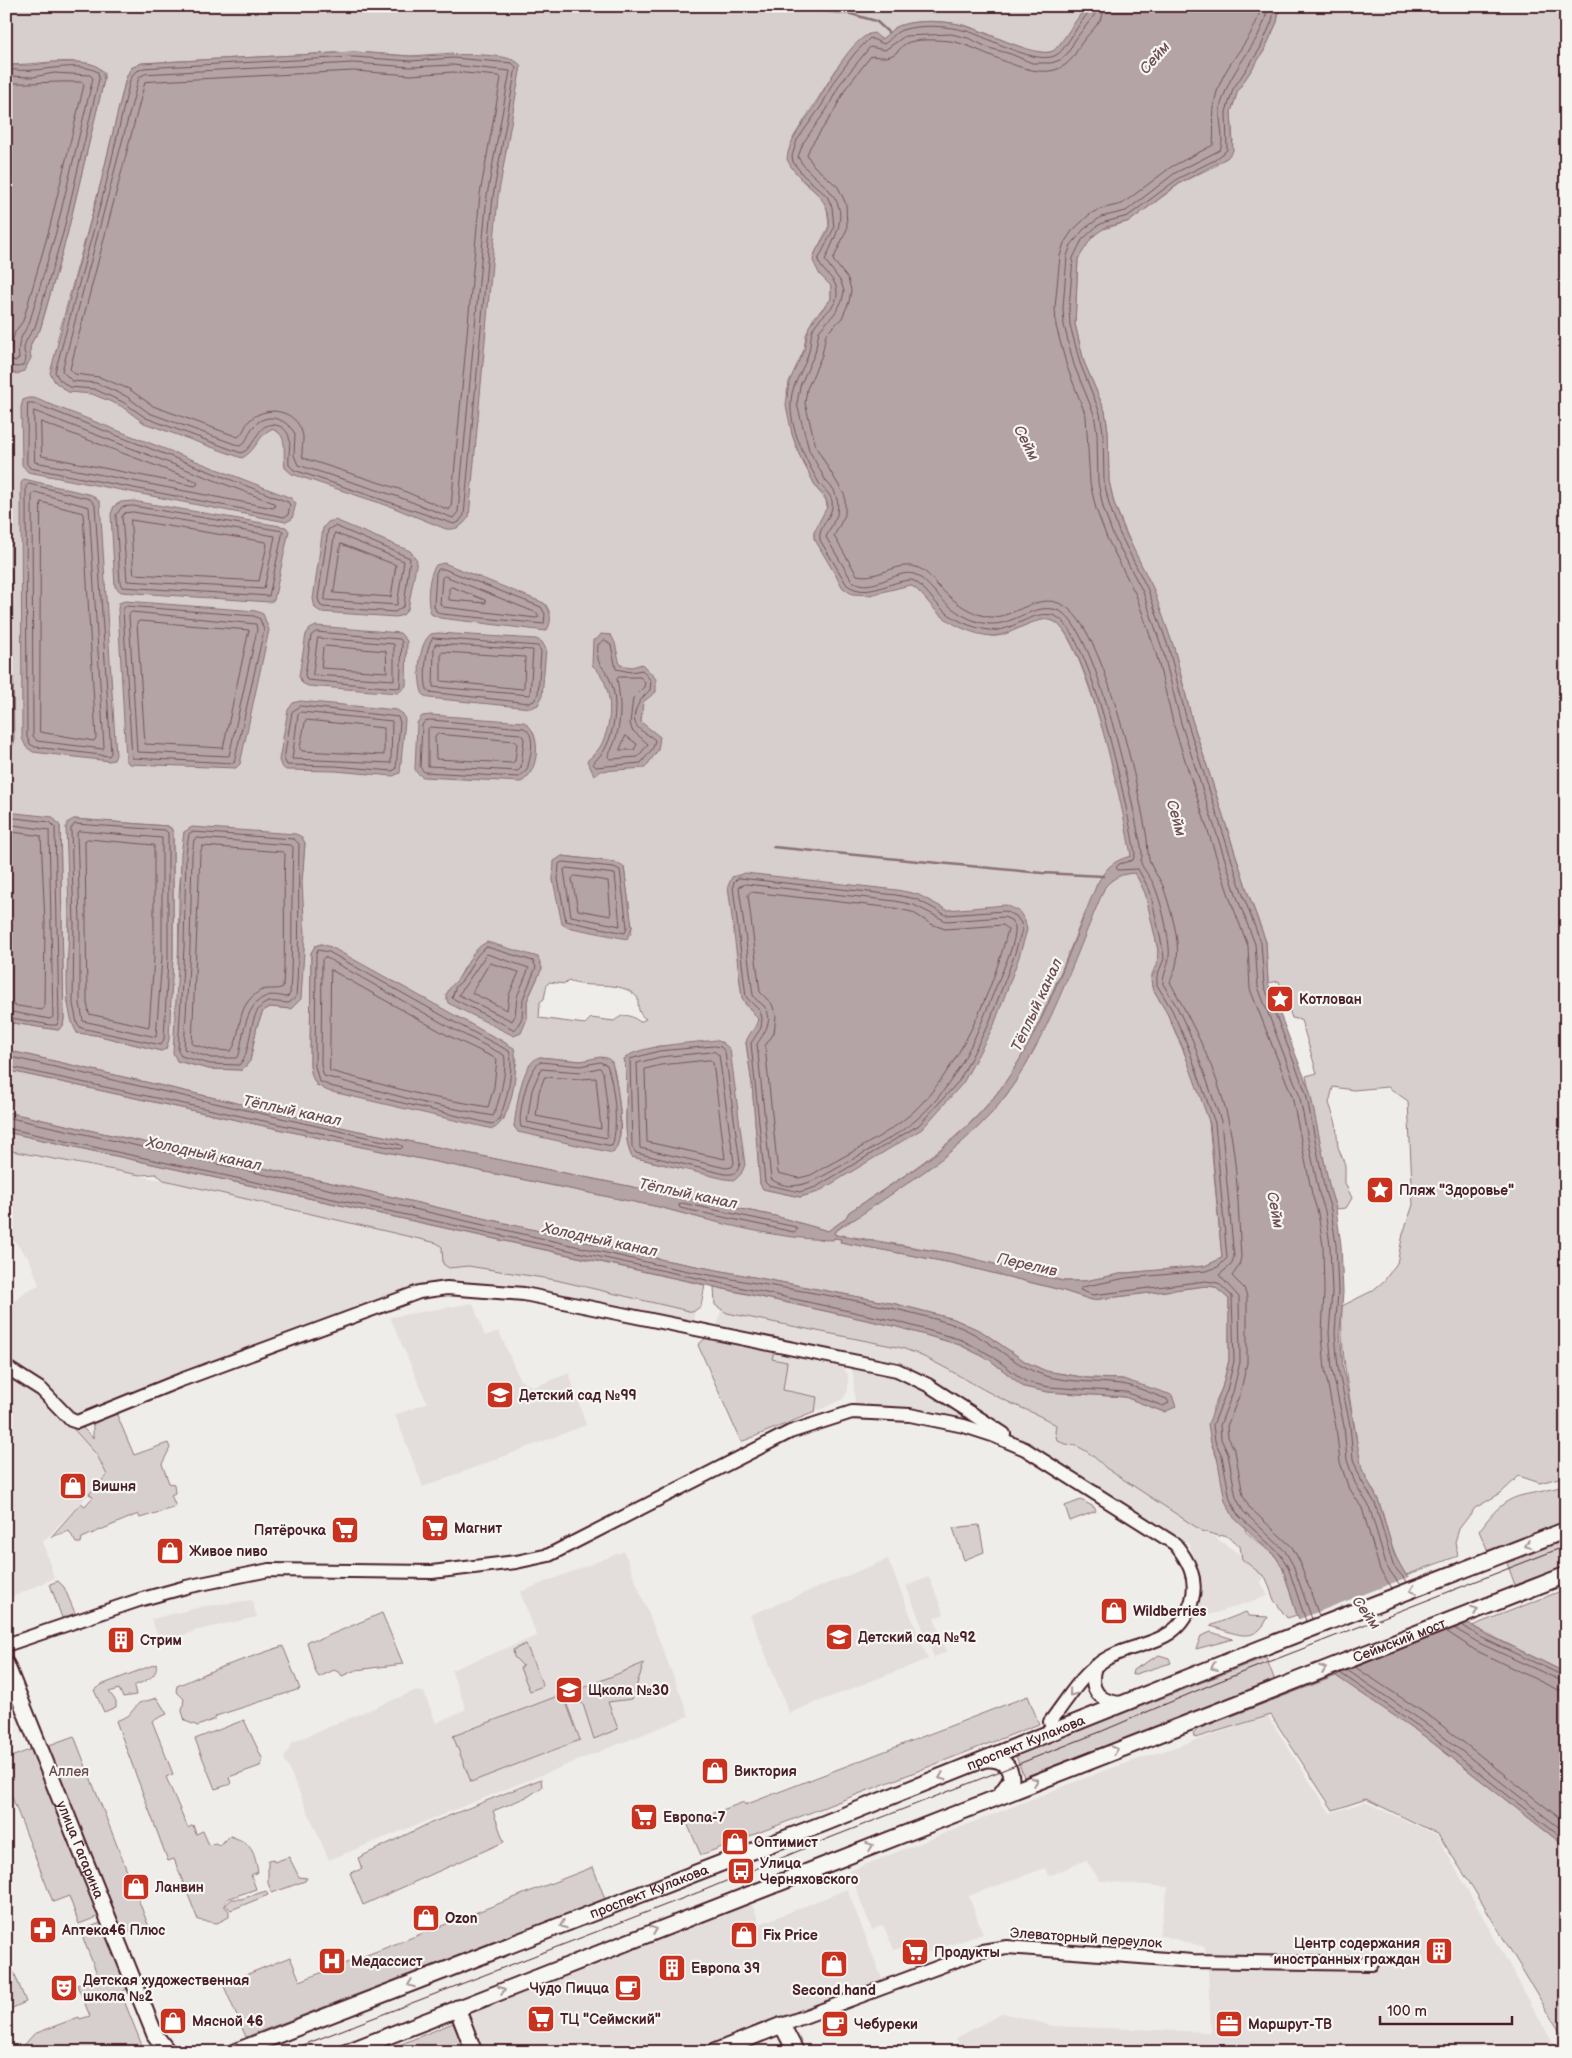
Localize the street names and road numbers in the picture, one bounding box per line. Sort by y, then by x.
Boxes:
street label: Сеймский мост [1350,1614,1449,1666]
street label: проспект Кулакова [964,1711,1088,1774]
street label: улица Гагарина [53,1798,108,1902]
street label: проспект Кулакова [587,1860,711,1922]
street label: Элеваторный переулок [1009,1924,1163,1952]

